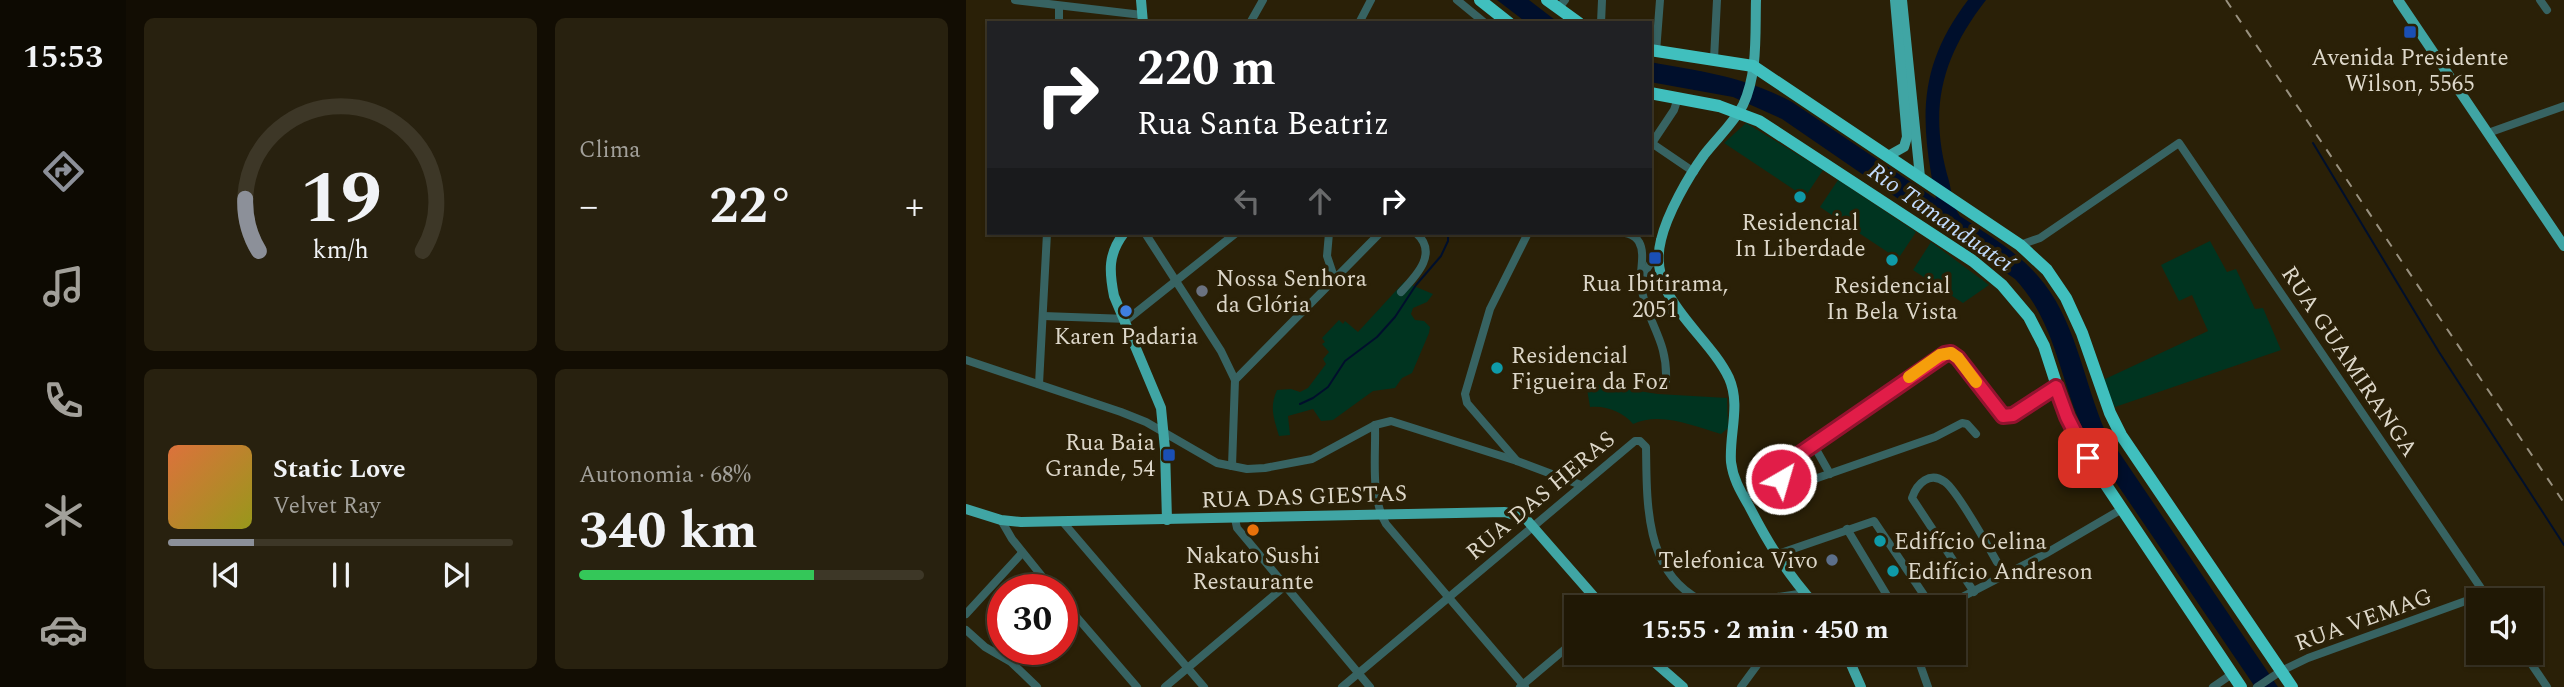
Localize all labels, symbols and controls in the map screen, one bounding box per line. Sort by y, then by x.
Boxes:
marker: Avenida Presidente Wilson, 5565 [2402,24,2418,40]
text: 220 m [1137,32,1276,107]
text: 15:53 [23,33,103,82]
place label: Avenida Presidente Wilson, 5565 [2311,41,2509,102]
icon: right [1022,49,1113,140]
text: Rua Santa Beatriz [1137,100,1389,149]
text: Clima [579,133,641,168]
text: 19 [300,144,381,255]
icon: directions [39,147,88,196]
water label: Rio Tamanduateí [1860,154,2022,283]
text: 22° [709,167,794,246]
text: − [579,178,598,236]
text: + [905,178,924,236]
icon: left [1228,182,1266,220]
icon: ahead [1301,182,1339,220]
icon: right [1374,182,1412,220]
marker: Residencial In Liberdade [1792,189,1808,205]
place label: Residencial In Liberdade [1734,206,1866,267]
text: km/h [312,231,369,269]
marker: Rua Ibitirama, 2051 [1647,250,1663,266]
marker: Residencial In Bela Vista [1884,252,1900,268]
street label: RUA GUAMIRANGA [2272,259,2426,465]
icon: music [39,262,88,311]
place label: Nossa Senhora da Glória [1216,262,1367,323]
place label: Rua Ibitirama, 2051 [1582,267,1728,328]
place label: Residencial In Bela Vista [1826,269,1958,330]
marker: Nossa Senhora da Glória [1194,283,1210,299]
marker: Karen Padaria [1118,303,1134,319]
place label: Karen Padaria [1054,320,1198,355]
place label: Residencial Figueira da Foz [1511,339,1669,400]
marker: Residencial Figueira da Foz [1489,360,1505,376]
icon: phone [39,376,88,425]
street label: RUA DAS HERAS [1458,423,1623,569]
place label: Rua Baia Grande, 54 [1045,426,1155,487]
pin [2058,428,2118,488]
icon: arrive [2069,439,2107,477]
position arrow [1744,442,1818,516]
marker: Rua Baia Grande, 54 [1161,447,1177,463]
text: Static Love [273,449,406,489]
text: Autonomia · 68% [579,458,751,493]
street label: RUA DAS GIESTAS [1201,476,1408,519]
text: Velvet Ray [273,489,380,524]
icon: climate [39,491,88,540]
text: 340 km [579,492,758,571]
marker: Nakato Sushi Restaurante [1245,522,1261,538]
place label: Edifício Celina [1894,525,2047,560]
marker: Edifício Celina [1872,533,1888,549]
place label: Nakato Sushi Restaurante [1186,539,1320,600]
place label: Telefonica Vivo [1658,544,1818,579]
marker: Telefonica Vivo [1824,552,1840,568]
place label: Edifício Andreson [1907,555,2093,590]
icon: previous [207,556,245,594]
icon: pause [322,556,360,594]
icon: next [437,556,475,594]
marker: Edifício Andreson [1885,563,1901,579]
speed limit sign: 30 [987,574,1078,665]
street label: RUA VEMAG [2290,579,2437,661]
map controls [2466,588,2543,665]
button: sound [2466,588,2543,665]
icon: car [39,605,88,654]
text: 15:55 · 2 min · 450 m [1641,610,1889,650]

